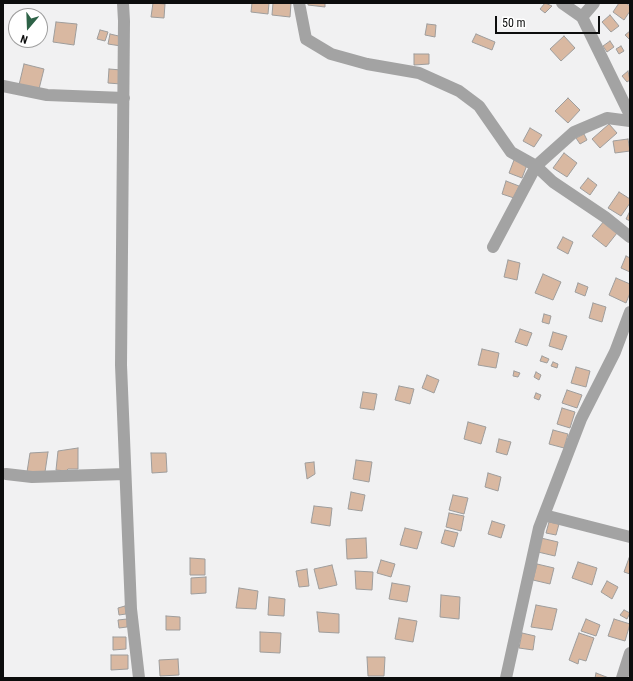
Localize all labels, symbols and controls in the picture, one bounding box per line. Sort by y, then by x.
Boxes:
north arrow [8,8,48,48]
scale bar [497,8,602,34]
text: 50 m [502,16,526,30]
text: N [19,32,30,46]

